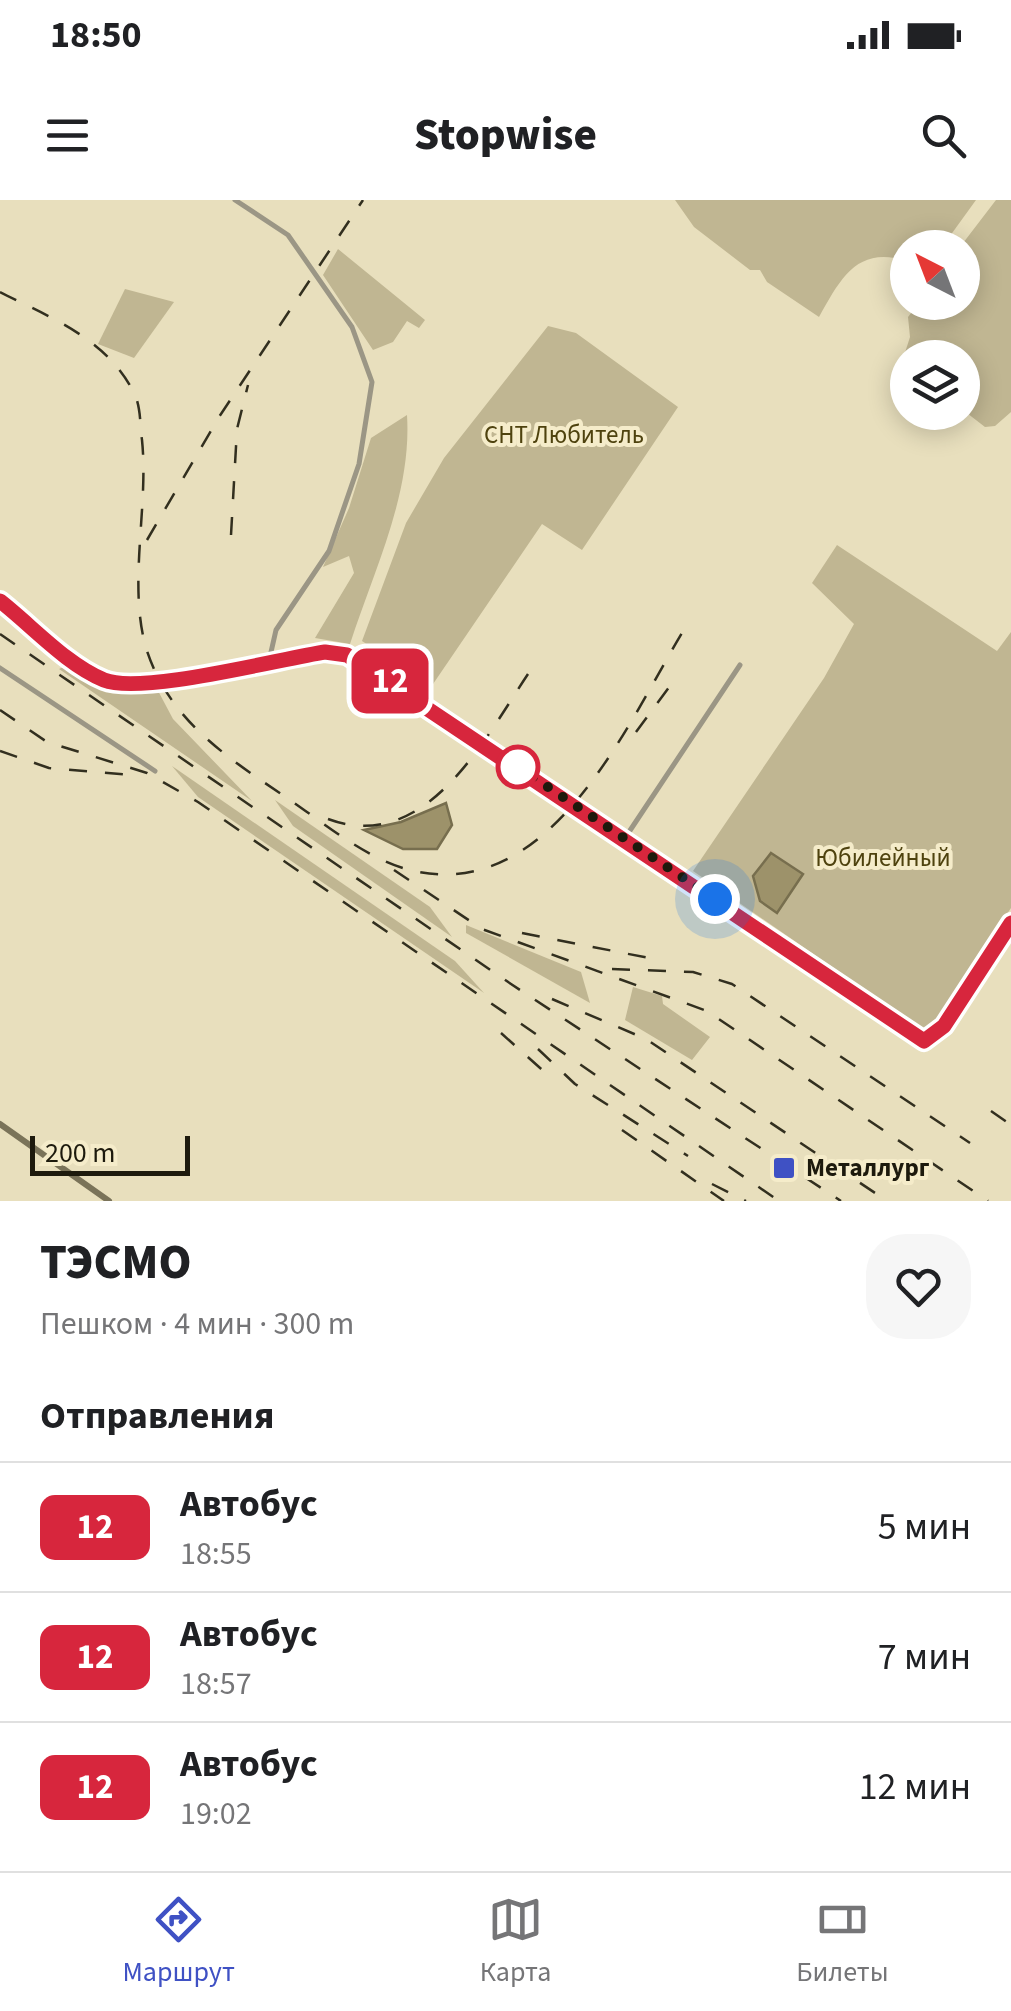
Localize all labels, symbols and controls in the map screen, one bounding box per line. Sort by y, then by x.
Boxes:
text: 18:50 [50,8,142,62]
text: Stopwise [414,103,597,167]
icon: menu [40,108,95,163]
icon: search [916,108,971,163]
north arrow [890,230,980,320]
map controls [890,230,980,430]
button: layers [890,340,980,430]
park label: СНТ Любитель [484,417,644,453]
line badge: 12 [345,648,435,714]
text: 12 [372,656,408,706]
unlabelled marker [497,746,539,788]
park label: Юбилейный [815,840,951,876]
your location [690,874,740,924]
scale bar [30,1131,190,1176]
text: 200 m [45,1133,116,1173]
place label: Металлург [806,1150,930,1186]
marker: Металлург [771,1155,797,1181]
text: ТЭСМО [40,1229,191,1297]
button: heart [866,1234,971,1339]
text: Пешком · 4 мин · 300 m [40,1301,354,1347]
text: Отправления [40,1389,274,1443]
text: Автобус [180,1477,318,1531]
text: 5 мин [878,1500,971,1554]
text: 12 [77,1502,113,1552]
text: 18:55 [180,1531,252,1577]
text: Автобус [180,1607,318,1661]
text: 7 мин [878,1630,971,1684]
text: 12 [77,1632,113,1682]
text: 18:57 [180,1661,252,1707]
text: Автобус [180,1737,318,1791]
text: 12 мин [859,1760,971,1814]
text: 12 [77,1762,113,1812]
text: 19:02 [180,1791,252,1837]
tab: Маршрут [122,1892,235,1992]
tab: Карта [480,1892,551,1992]
tab: Билеты [796,1892,889,1992]

